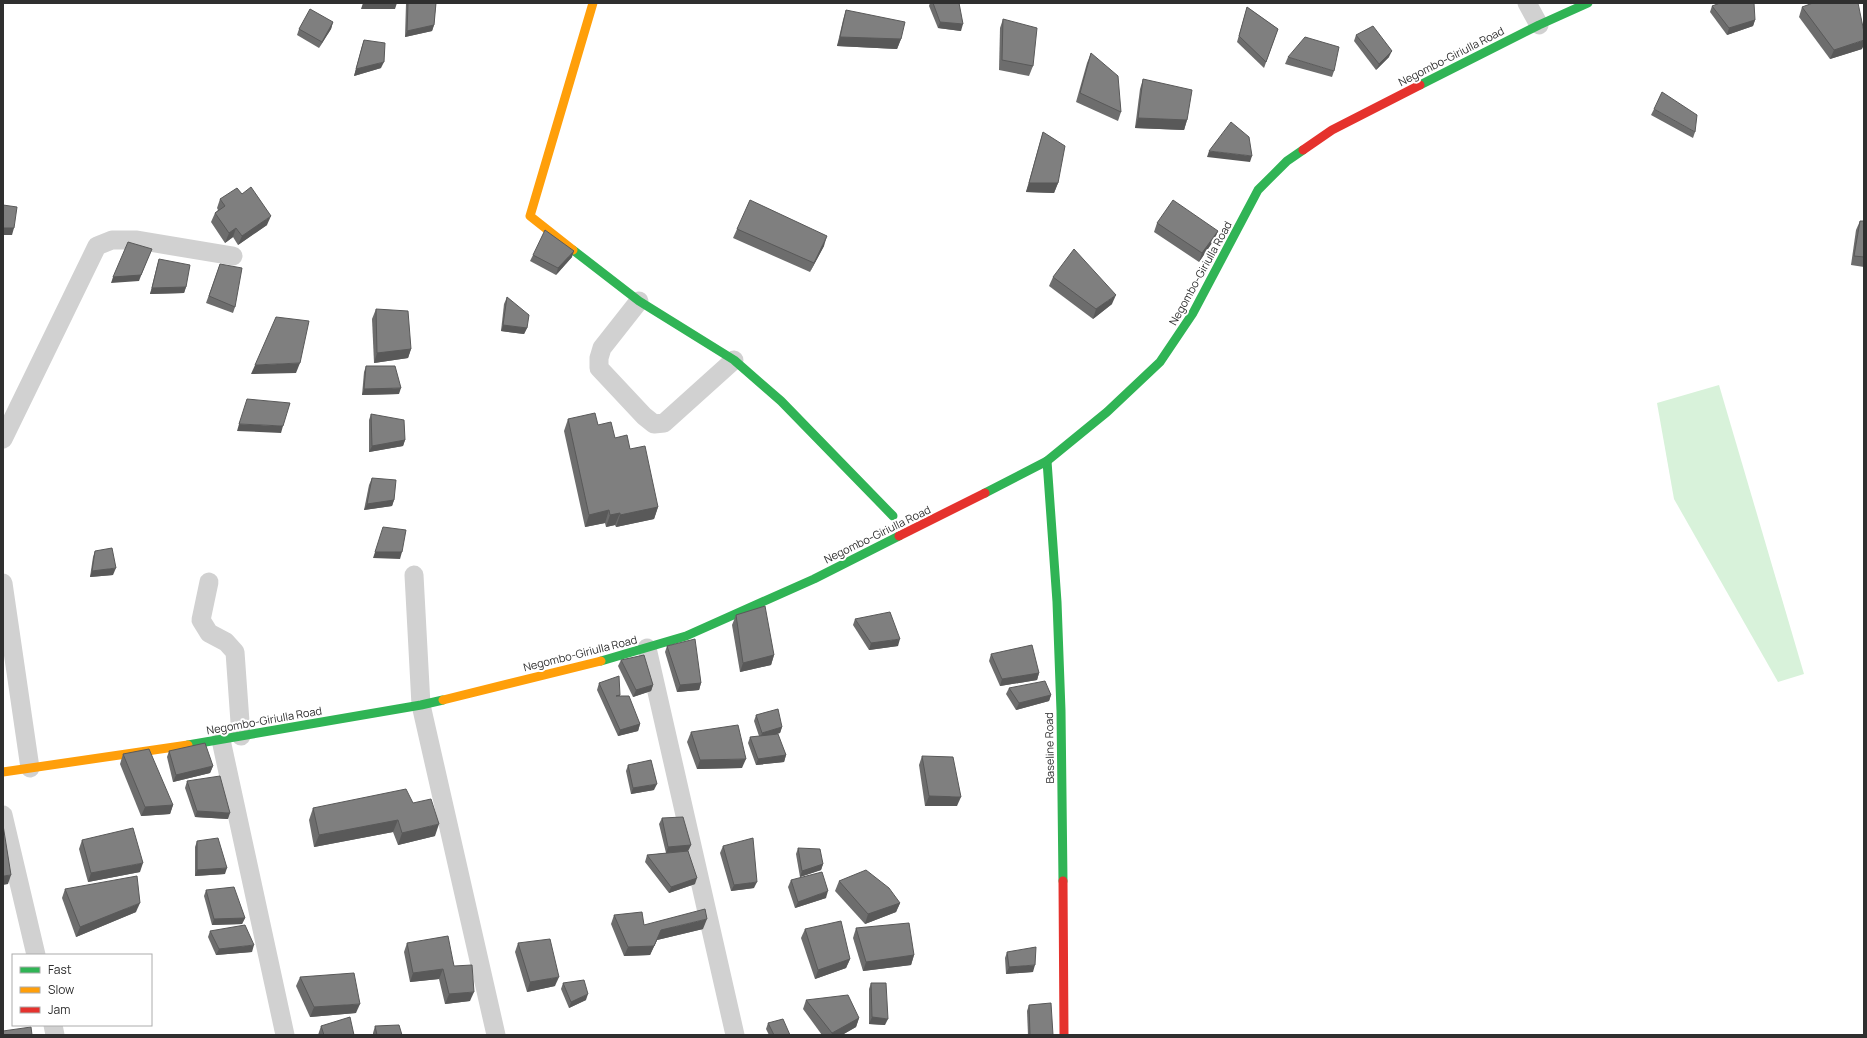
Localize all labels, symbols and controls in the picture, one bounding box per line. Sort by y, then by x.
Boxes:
street label: Negombo-Giriulla Road [1396,23,1506,89]
street label: Negombo-Giriulla Road [1165,218,1235,328]
street label: Negombo-Giriulla Road [821,502,933,566]
street label: Negombo-Giriulla Road [521,632,639,674]
street label: Negombo-Giriulla Road [205,702,323,738]
street label: Baseline Road [1041,712,1057,784]
legend [12,954,152,1026]
text: Fast [48,961,72,978]
text: Slow [48,981,74,998]
text: Jam [48,1001,70,1018]

